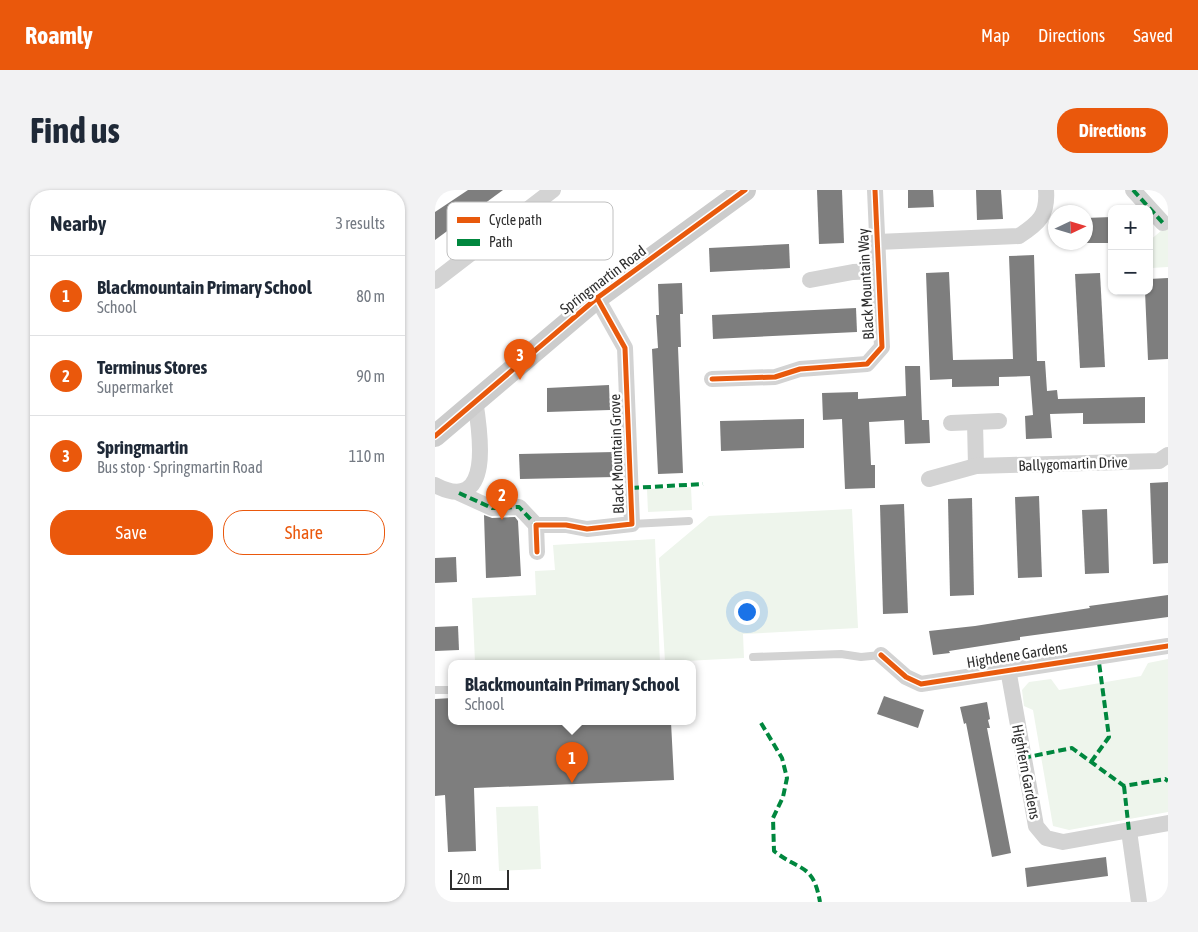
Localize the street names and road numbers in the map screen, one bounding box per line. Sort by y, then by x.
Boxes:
street label: Black Mountain Way [854,228,877,340]
street label: Springmartin Road [557,242,649,317]
street label: Black Mountain Grove [606,394,627,514]
street label: Ballygomartin Drive [1018,453,1128,474]
street label: Highdene Gardens [965,638,1069,671]
street label: Highfern Gardens [1009,723,1044,821]

